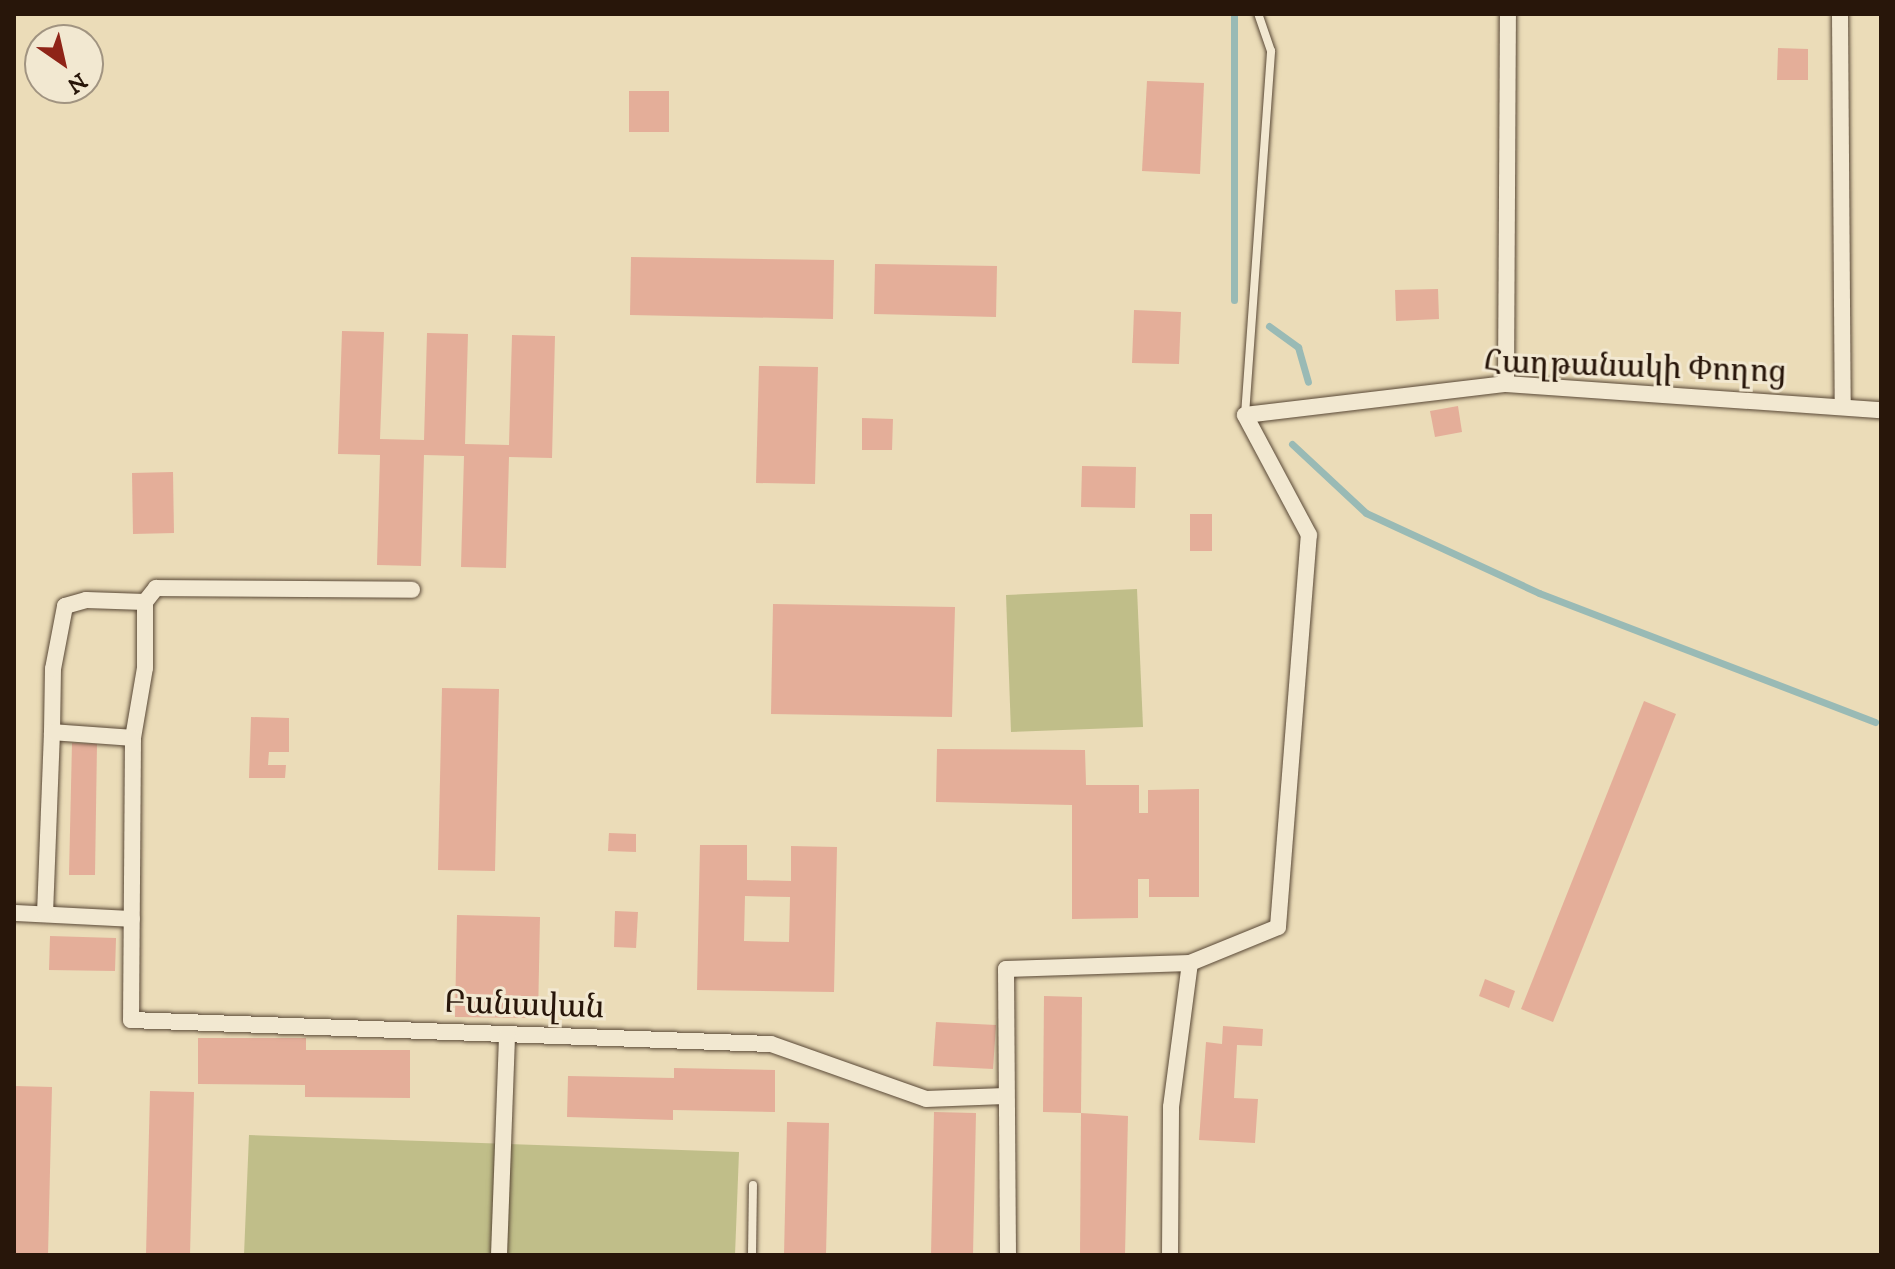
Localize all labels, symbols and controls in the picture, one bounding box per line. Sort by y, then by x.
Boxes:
north arrow [24,24,104,104]
text: N [62,66,92,99]
street label: Հաղթանակի Փողոց [1483,344,1787,392]
street label: Բանավան [443,984,605,1028]

